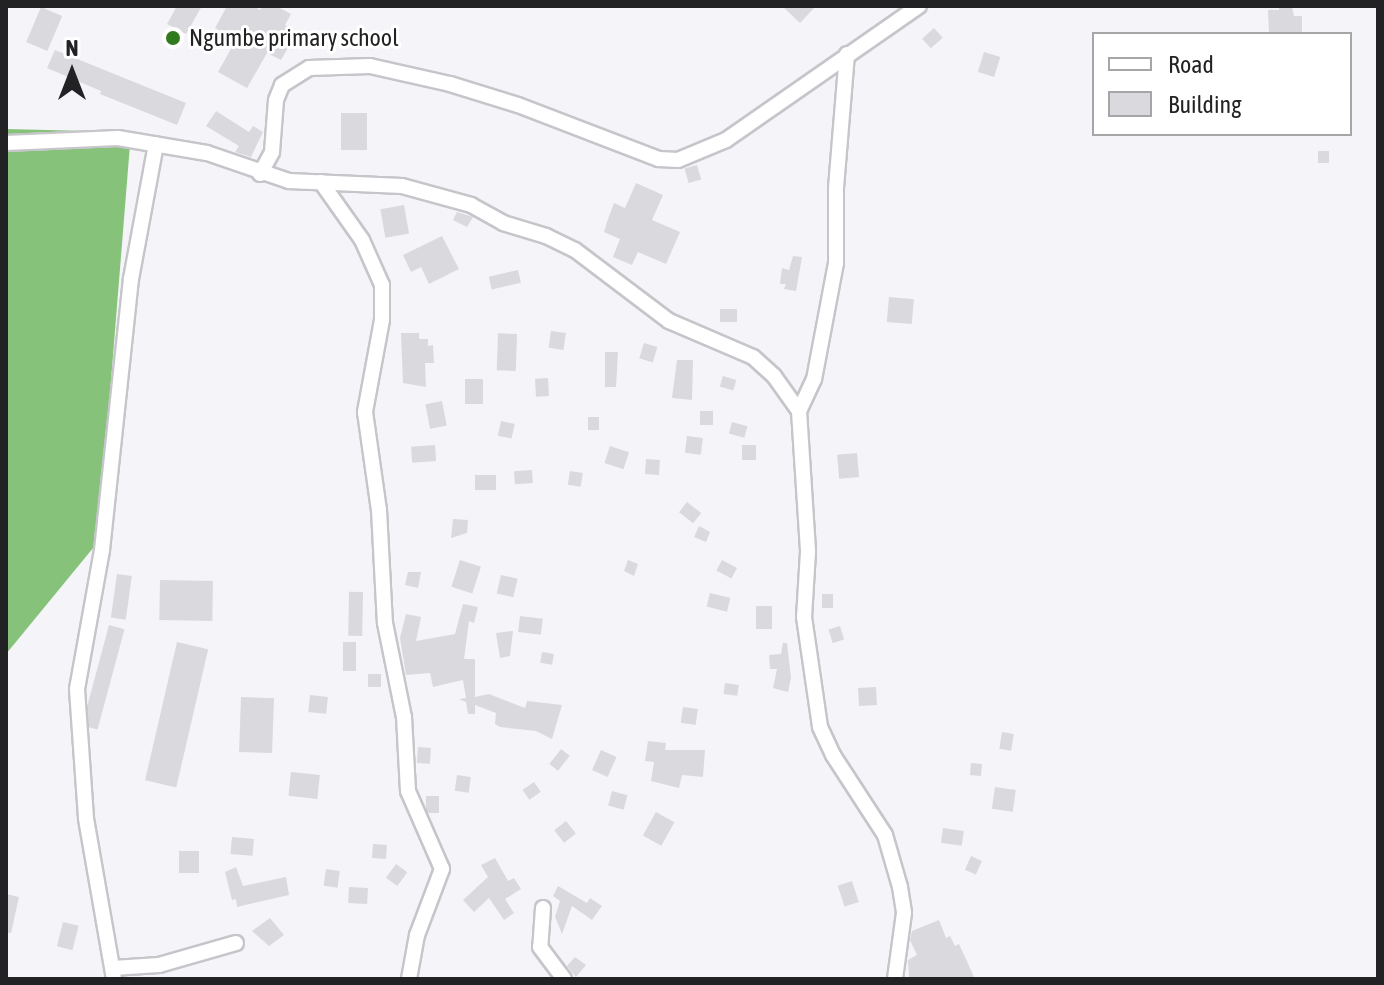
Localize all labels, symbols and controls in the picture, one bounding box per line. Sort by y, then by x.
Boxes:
place label: Ngumbe primary school [189,24,398,52]
marker: Ngumbe primary school [164,29,182,47]
north arrow [32,32,112,112]
legend [1092,32,1352,136]
text: N [66,35,78,61]
text: Road [1168,51,1214,78]
text: Building [1168,91,1241,118]

